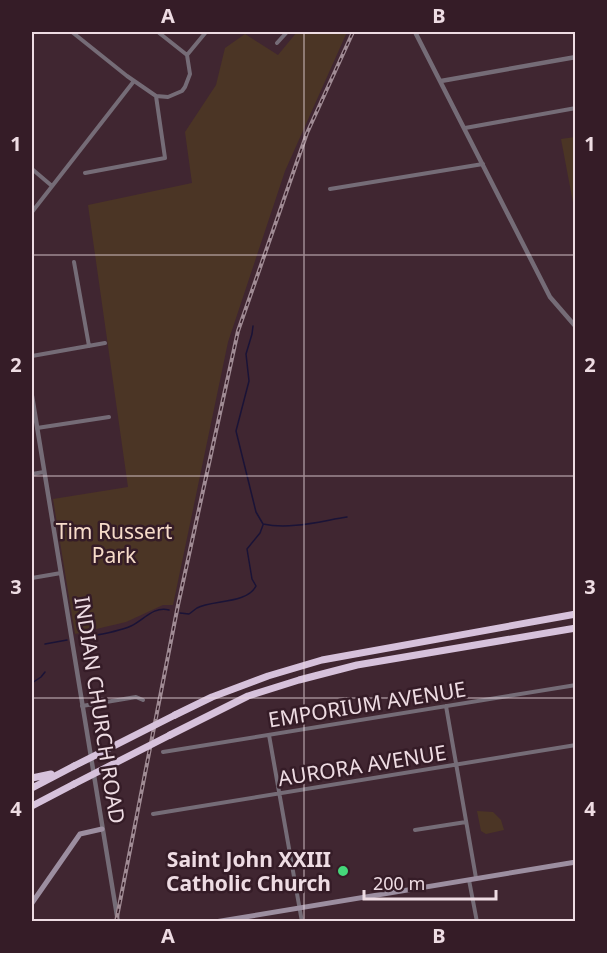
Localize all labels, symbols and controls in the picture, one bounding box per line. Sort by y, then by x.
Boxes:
text: A [161,2,175,29]
text: B [432,2,446,29]
text: 1 [10,130,22,157]
text: 1 [584,130,596,157]
text: 2 [10,351,22,378]
text: 2 [584,351,596,378]
park label: Tim Russert Park [56,517,173,569]
text: 3 [10,573,22,600]
text: 3 [584,573,596,600]
street label: INDIAN CHURCH ROAD [68,594,132,826]
street label: EMPORIUM AVENUE [266,675,468,733]
street label: AURORA AVENUE [276,738,448,792]
text: 4 [10,795,22,822]
text: 4 [584,795,596,822]
place label: Saint John XXIII Catholic Church [166,845,331,897]
scale bar [364,863,496,901]
marker: Saint John XXIII Catholic Church [336,864,350,878]
text: 200 m [373,871,425,895]
text: A [161,922,175,949]
text: B [432,922,446,949]

